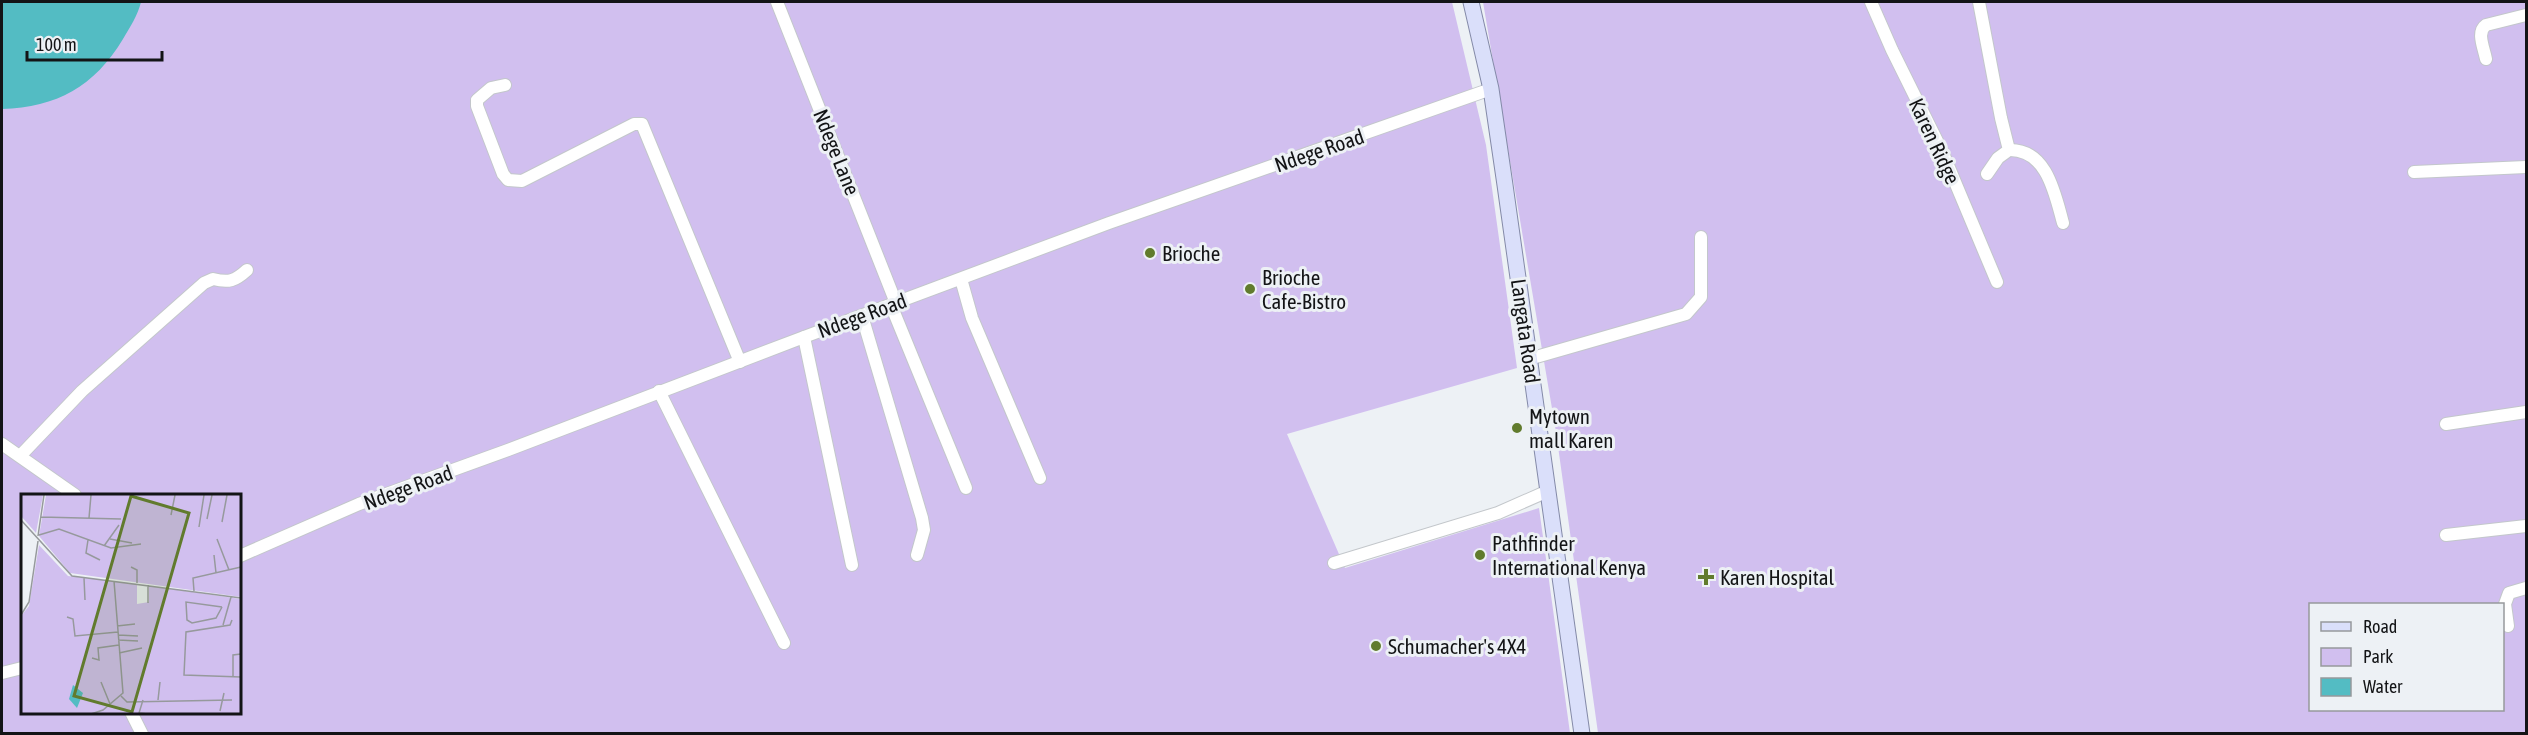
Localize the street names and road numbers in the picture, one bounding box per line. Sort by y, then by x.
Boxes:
street label: Karen Ridge [1905,94,1965,188]
street label: Ndege Lane [809,106,865,198]
street label: Ndege Road [1271,124,1367,176]
street label: Langata Road [1507,277,1545,385]
street label: Ndege Road [814,288,910,342]
street label: Ndege Road [360,460,456,514]

